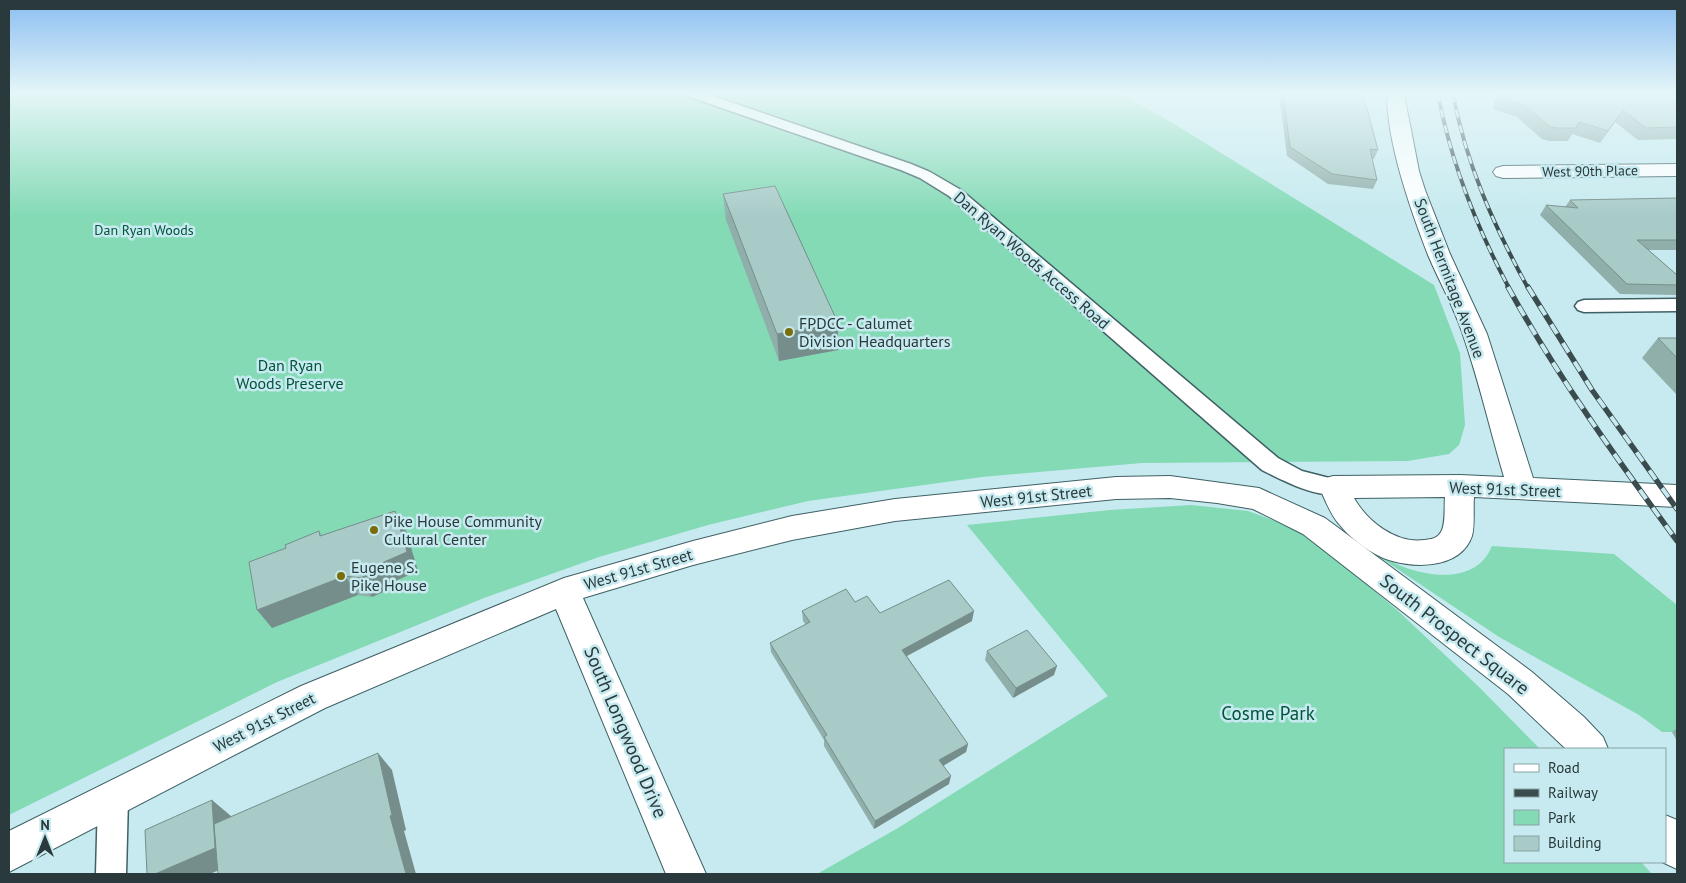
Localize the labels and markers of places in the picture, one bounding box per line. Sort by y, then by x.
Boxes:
place label: FPDCC - Calumet Division Headquarters [799,313,951,351]
marker: FPDCC - Calumet Division Headquarters [783,326,795,338]
place label: Pike House Community Cultural Center [384,511,542,549]
marker: Pike House Community Cultural Center [368,524,380,536]
place label: Eugene S. Pike House [351,557,427,595]
marker: Eugene S. Pike House [335,570,347,582]

